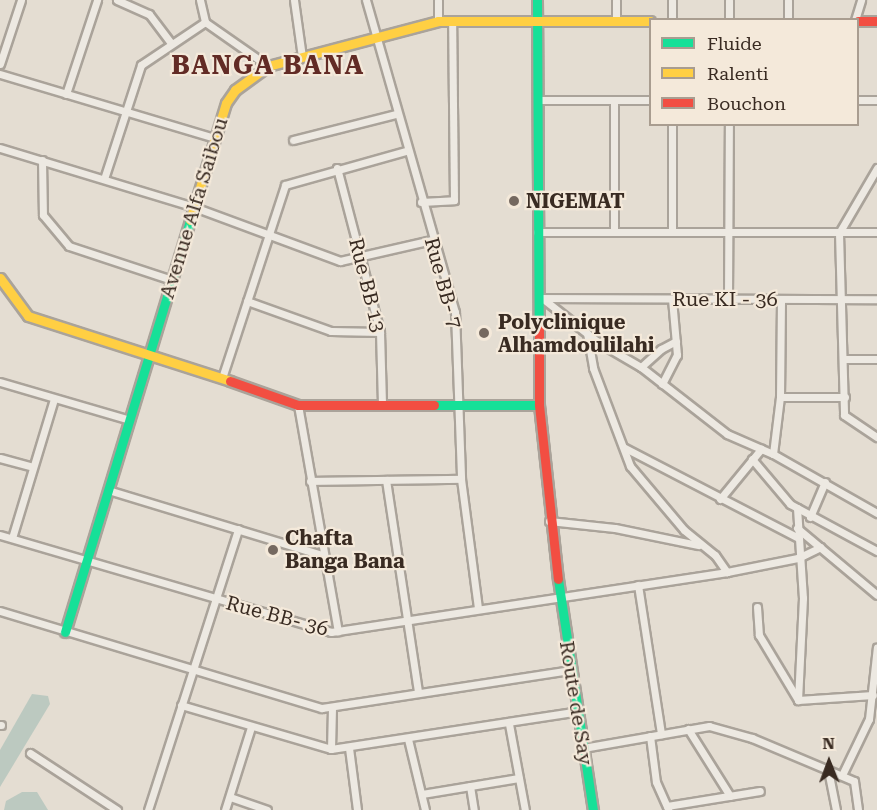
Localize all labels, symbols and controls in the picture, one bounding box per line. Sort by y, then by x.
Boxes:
legend [649,18,859,126]
text: Fluide [707,33,762,54]
district label: BANGA BANA [171,50,365,82]
text: Ralenti [707,63,769,84]
text: Bouchon [707,93,786,114]
street label: Avenue Alfa Saibou [155,115,233,301]
place label: NIGEMAT [526,189,625,213]
marker: NIGEMAT [507,194,521,208]
street label: Rue BB 13 [344,235,390,335]
street label: Rue BB- 7 [419,235,467,331]
street label: Rue KI - 36 [672,287,778,311]
place label: Polyclinique Alhamdoulilahi [498,310,654,357]
marker: Polyclinique Alhamdoulilahi [475,324,493,342]
place label: Chafta Banga Bana [285,526,405,573]
marker: Chafta Banga Bana [266,543,280,557]
street label: Rue BB- 36 [223,591,331,641]
street label: Route de Say [554,639,598,767]
north arrow [799,732,859,792]
text: N [822,734,835,753]

